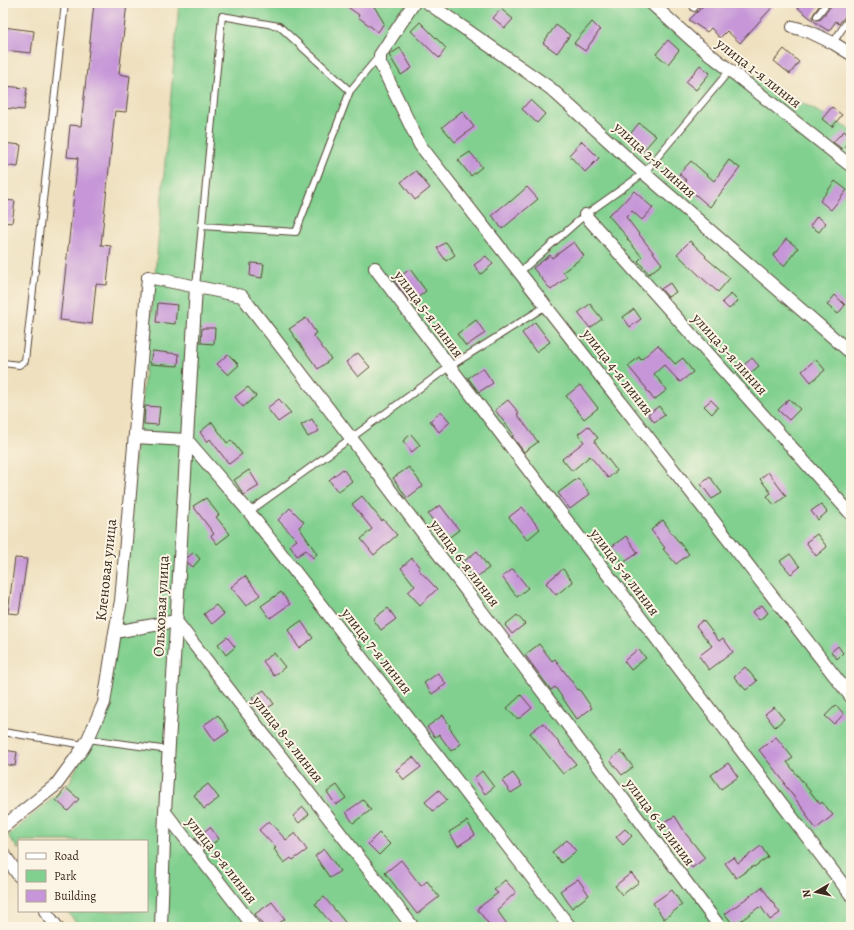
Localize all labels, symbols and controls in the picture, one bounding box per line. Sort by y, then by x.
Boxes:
street label: улица 1-я линия [711,33,806,113]
street label: улица 2-я линия [609,117,701,203]
street label: улица 5-я линия [389,266,468,362]
street label: улица 3-я линия [687,308,772,399]
street label: улица 4-я линия [577,324,658,419]
street label: улица 6-я линия [425,514,505,611]
street label: Кленовая улица [91,518,121,622]
street label: улица 5-я линия [585,524,664,620]
street label: Ольховая улица [148,555,174,657]
street label: улица 7-я линия [336,603,417,698]
street label: улица 8-я линия [247,691,328,787]
street label: улица 6-я линия [620,773,700,870]
street label: улица 9-я линия [181,812,262,907]
legend [18,840,148,912]
text: Road [54,848,80,864]
text: Park [54,868,77,884]
north arrow [796,872,836,912]
text: Building [54,888,96,904]
text: N [799,888,815,899]

